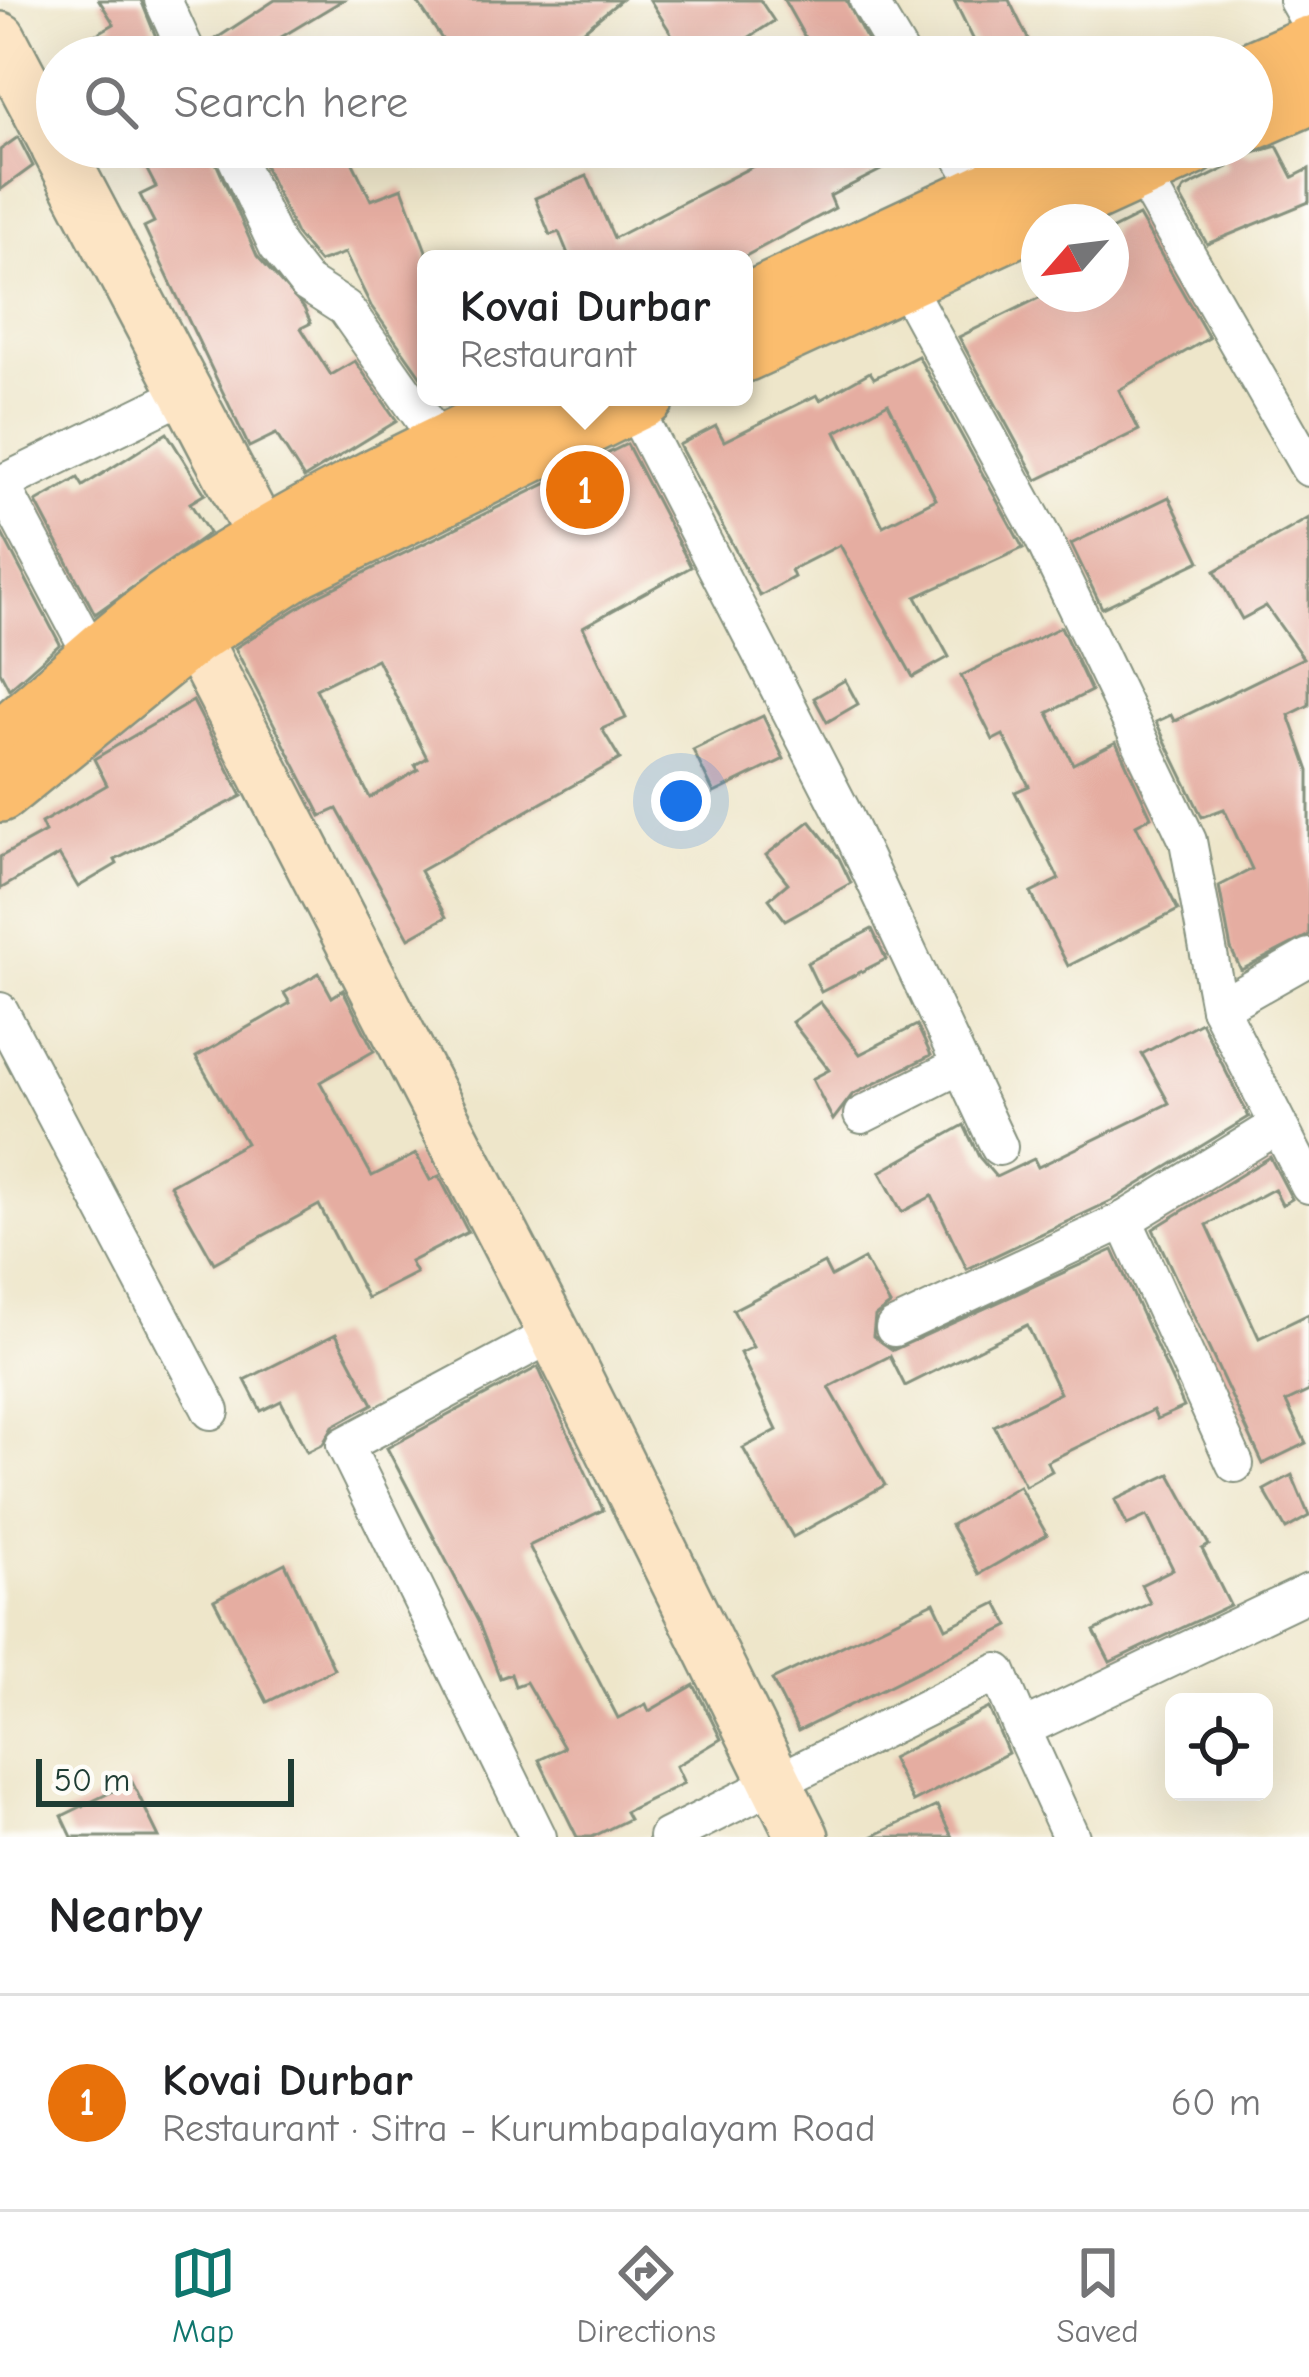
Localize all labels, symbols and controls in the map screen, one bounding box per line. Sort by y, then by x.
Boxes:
search box [36,36,1273,168]
icon: search [78,69,144,135]
text: Search here [174,76,408,128]
north arrow [1021,204,1129,312]
popup [417,250,753,406]
text: Kovai Durbar [460,280,710,332]
text: Restaurant [460,332,636,377]
pin: 1 [546,445,624,535]
your location [651,771,711,831]
map controls [1165,1693,1273,1801]
button: locate [1165,1693,1273,1801]
scale bar [36,1753,294,1806]
text: 50 m [54,1761,130,1799]
text: Nearby [48,1886,202,1945]
text: Kovai Durbar [162,2054,413,2106]
text: 1 [79,2080,95,2125]
text: 60 m [1171,2080,1261,2125]
text: Restaurant · Sitra - Kurumbapalayam Road [162,2106,876,2151]
tab: Map [170,2240,236,2350]
tab: Directions [577,2240,716,2350]
tab: Saved [1056,2240,1139,2350]

